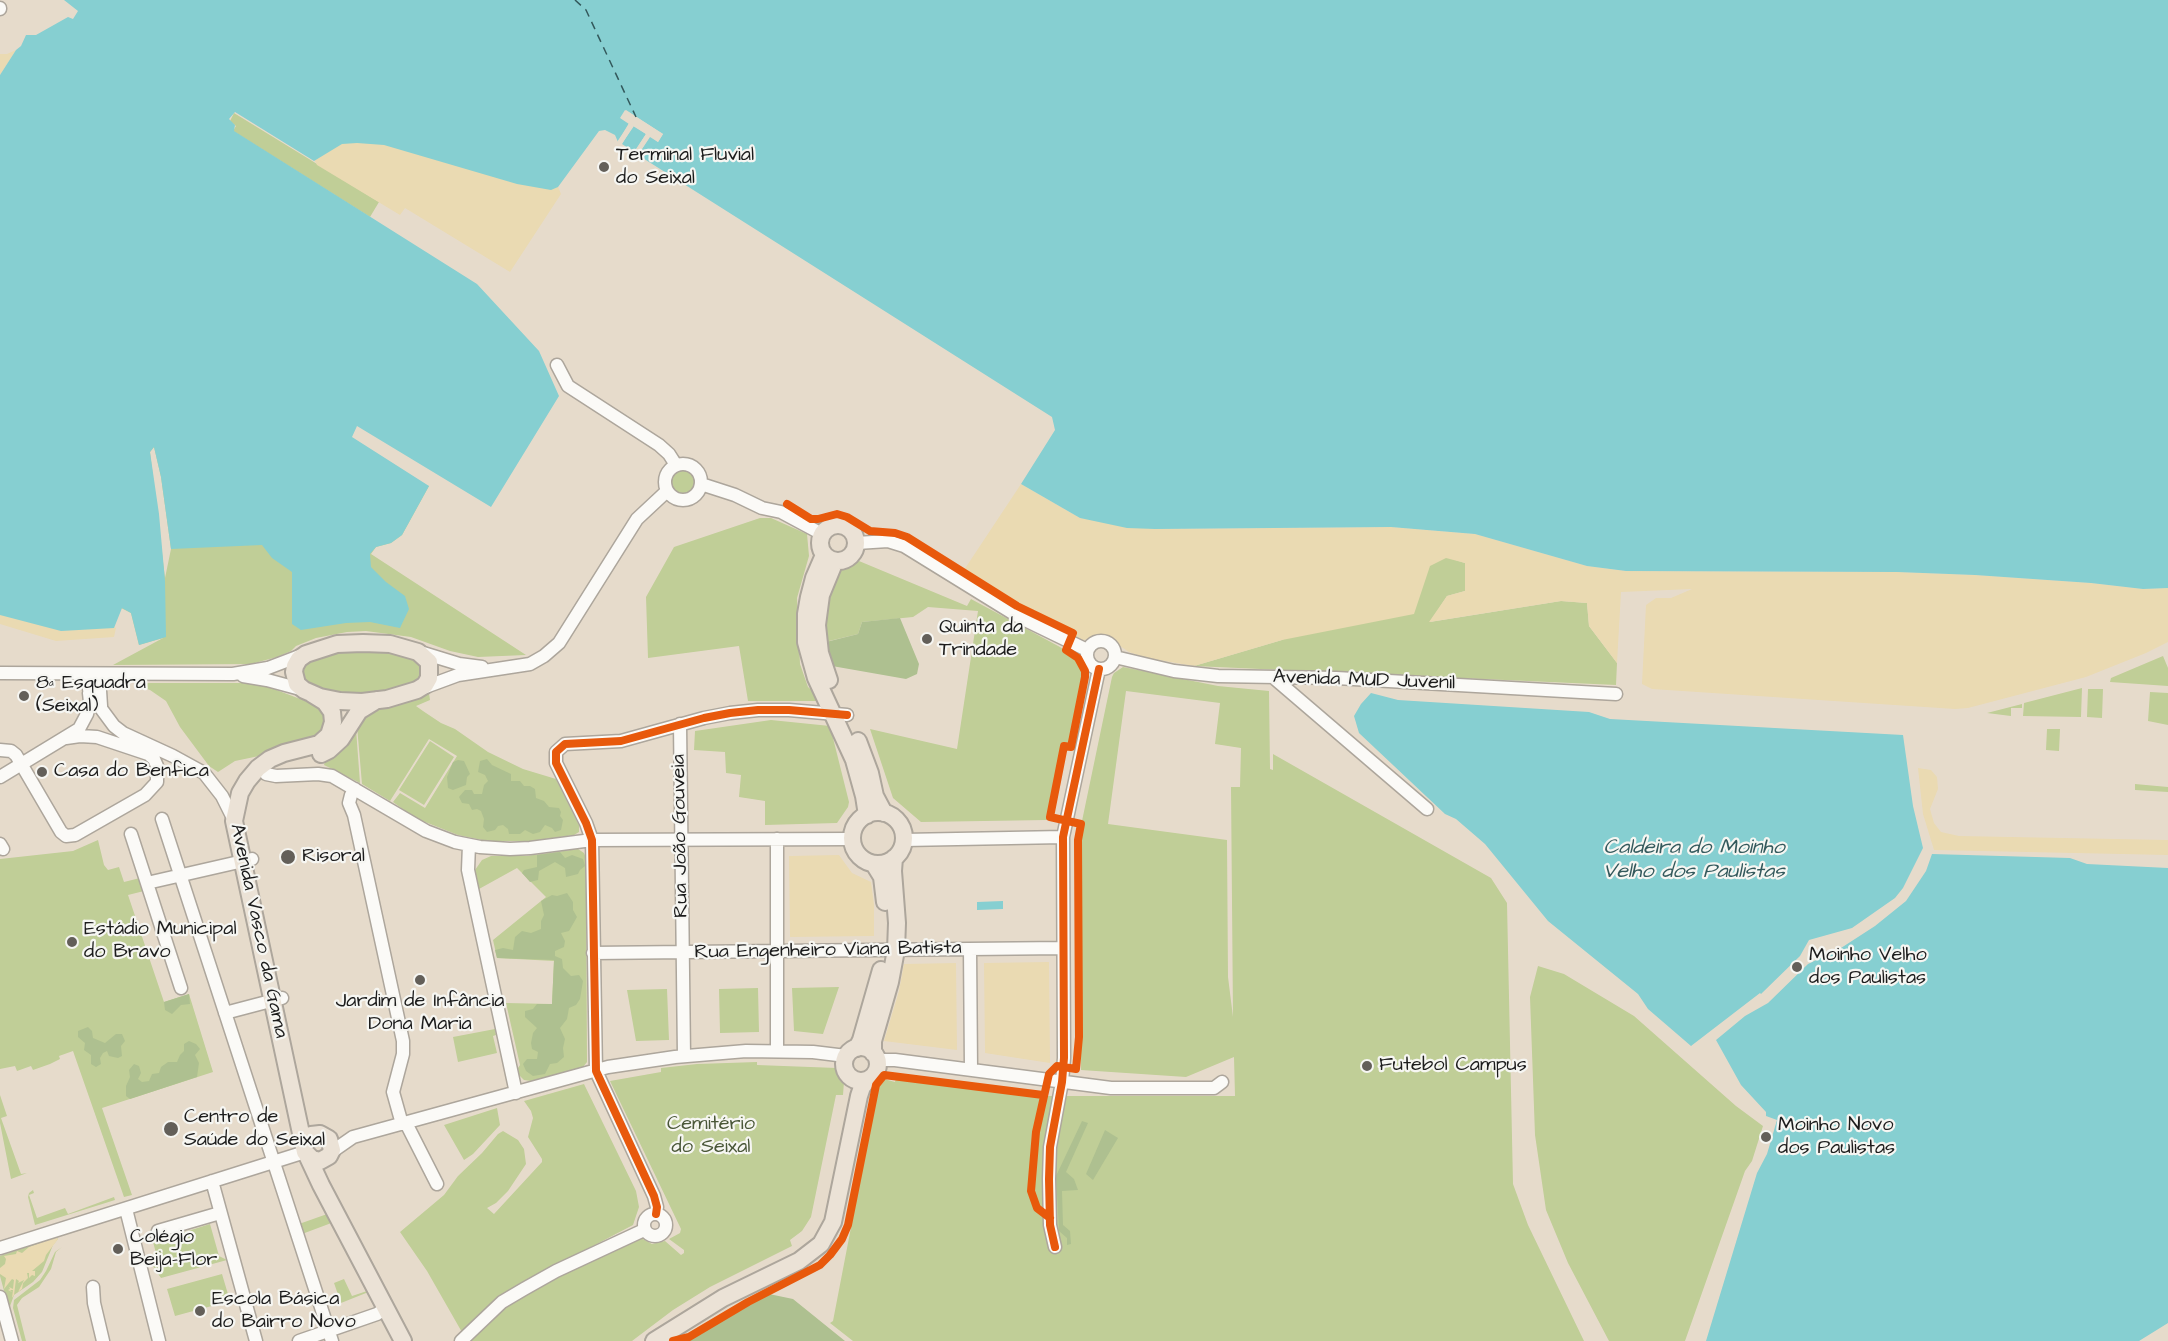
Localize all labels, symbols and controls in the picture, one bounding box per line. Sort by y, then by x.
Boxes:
place label: Terminal Fluvial do Seixal [616,144,754,191]
marker: Terminal Fluvial do Seixal [597,160,611,174]
place label: Quinta da Trindade [939,616,1023,663]
marker: Quinta da Trindade [920,632,934,646]
street label: Avenida MUD Juvenil [1272,666,1456,696]
place label: 8ª Esquadra (Seixal) [36,672,146,719]
marker: 8ª Esquadra (Seixal) [17,689,31,703]
street label: Rua João Gouveia [668,754,694,918]
place label: Casa do Benfica [54,760,209,784]
marker: Casa do Benfica [35,765,49,779]
street label: Avenida Vasco da Gama [224,822,292,1040]
water label: Caldeira do Moinho Velho dos Paulistas [1603,836,1785,886]
place label: Risoral [302,845,365,869]
marker: Risoral [279,848,297,866]
place label: Estádio Municipal do Bravo [84,918,237,965]
marker: Estádio Municipal do Bravo [65,935,79,949]
street label: Rua Engenheiro Viana Batista [694,937,962,965]
place label: Moinho Velho dos Paulistas [1809,944,1927,991]
marker: Moinho Velho dos Paulistas [1790,960,1804,974]
marker: Jardim de Infância Dona Maria [413,973,427,987]
place label: Jardim de Infância Dona Maria [336,990,504,1037]
place label: Futebol Campus [1379,1054,1527,1078]
marker: Futebol Campus [1360,1059,1374,1073]
place label: Centro de Saúde do Seixal [184,1106,325,1153]
park label: Cemitério do Seixal [667,1113,755,1160]
place label: Moinho Novo dos Paulistas [1778,1114,1895,1161]
marker: Centro de Saúde do Seixal [162,1120,180,1138]
marker: Moinho Novo dos Paulistas [1759,1130,1773,1144]
place label: Colégio Beija-Flor [130,1226,217,1273]
marker: Colégio Beija-Flor [111,1242,125,1256]
place label: Escola Básica do Bairro Novo [212,1288,356,1335]
marker: Escola Básica do Bairro Novo [193,1304,207,1318]

